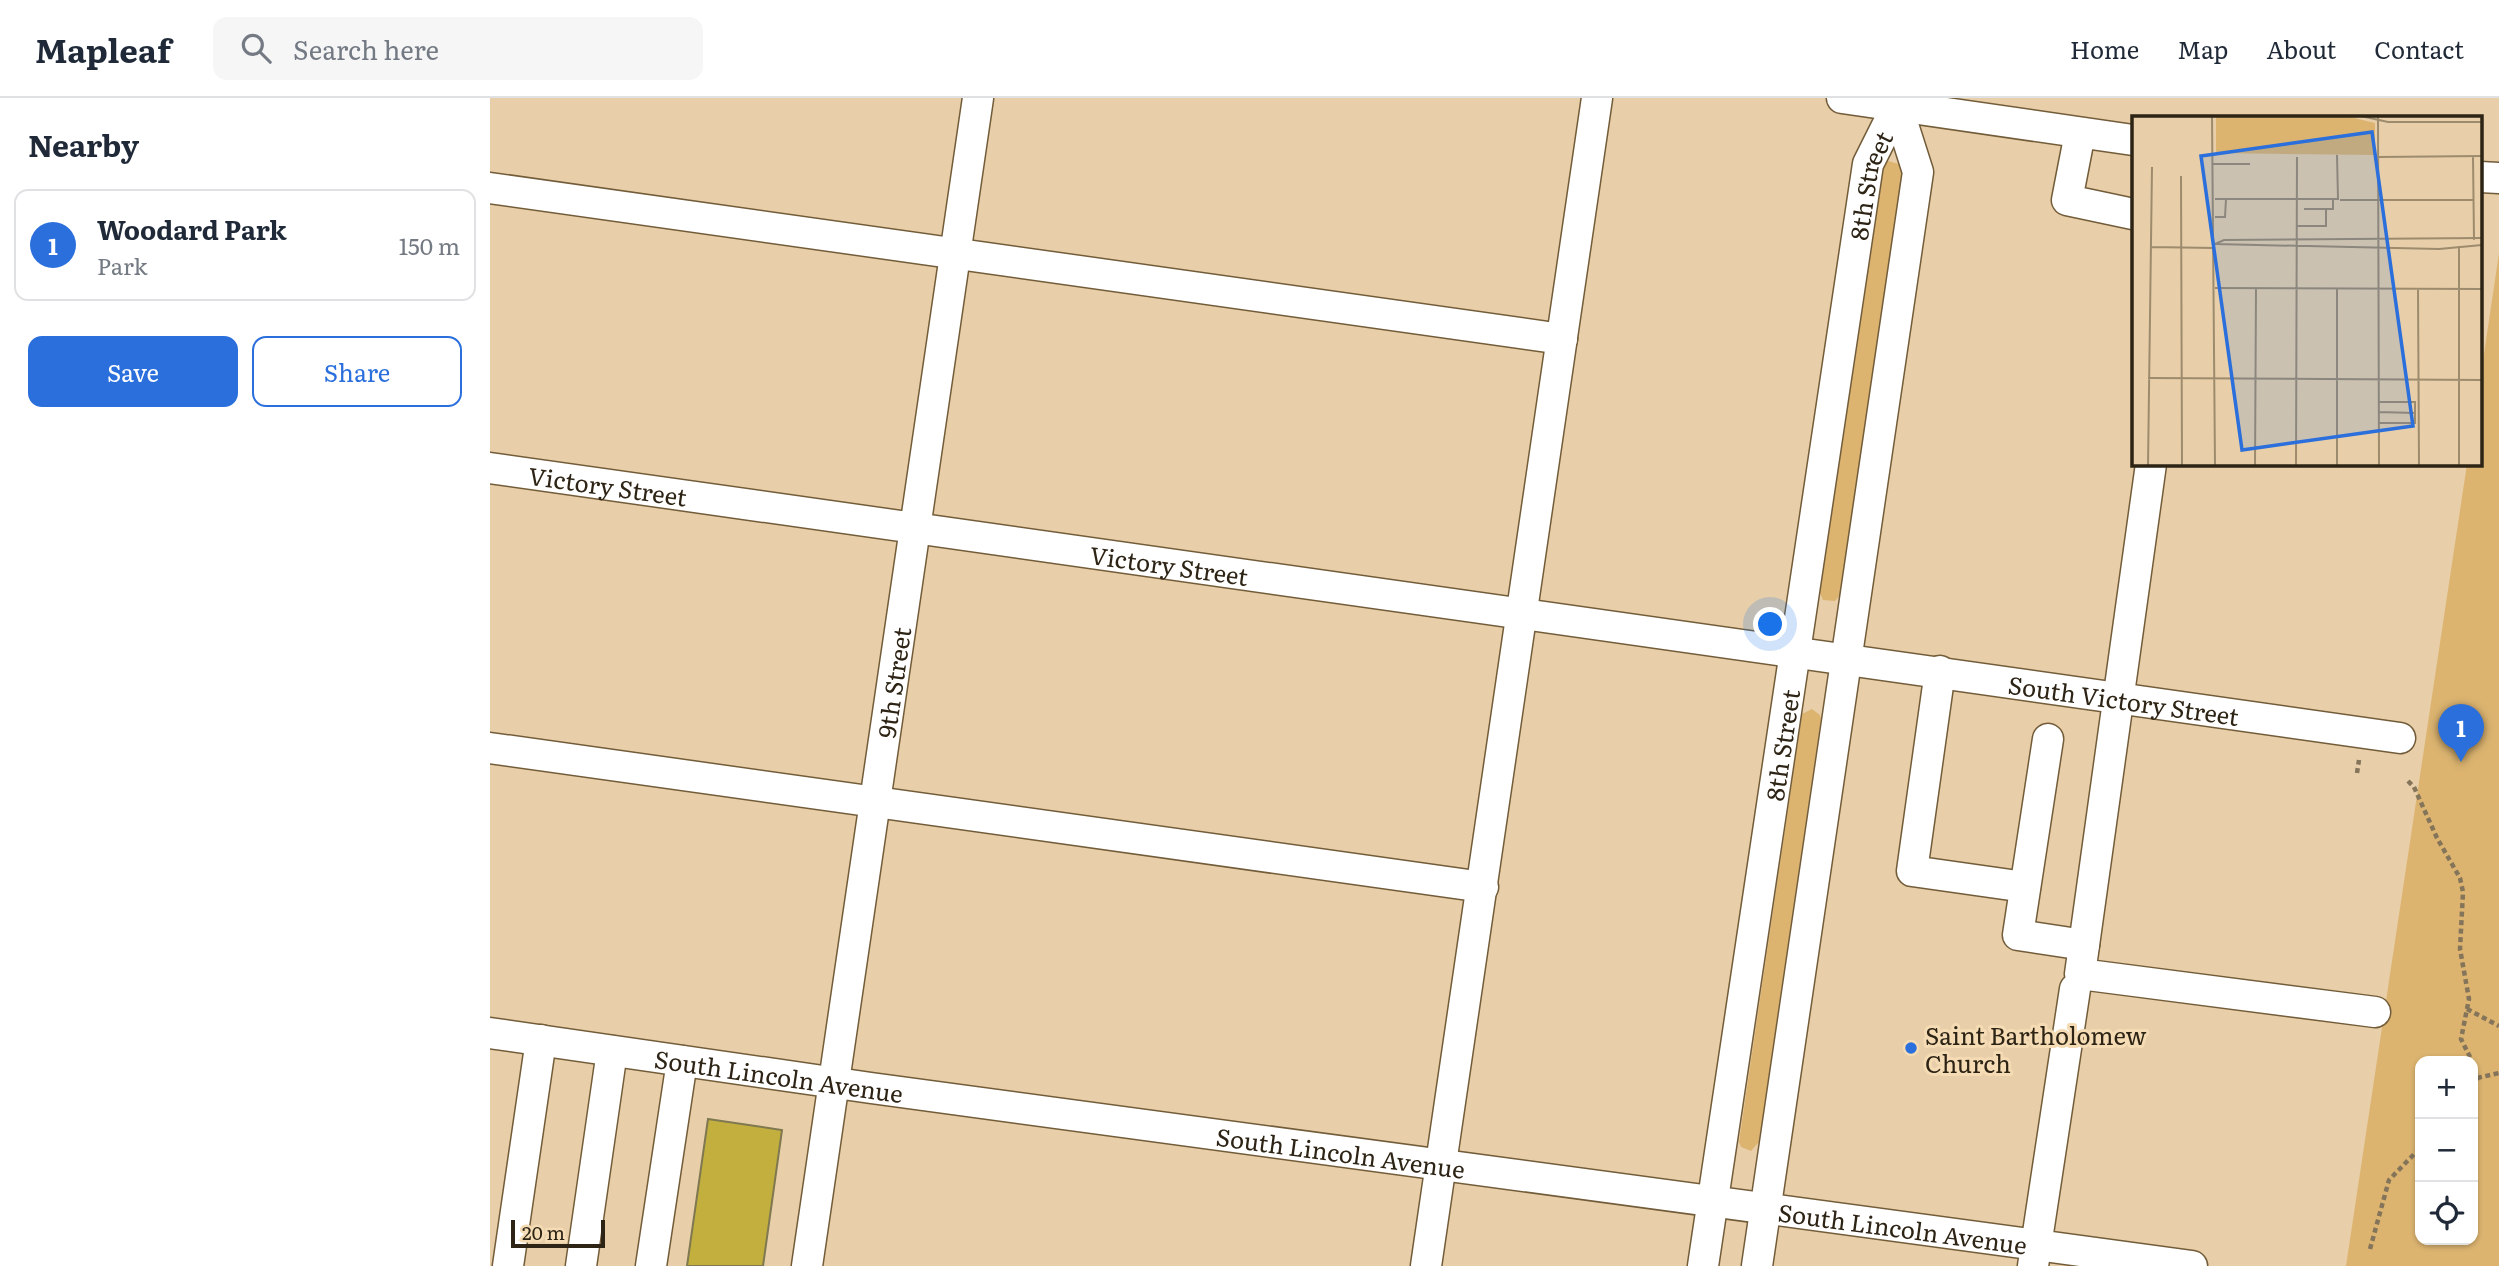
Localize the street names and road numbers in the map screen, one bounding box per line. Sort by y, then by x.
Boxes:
street label: 8th Street [1839,124,1900,242]
street label: Victory Street [526,456,690,513]
street label: Victory Street [1088,536,1251,593]
street label: 9th Street [867,624,918,740]
street label: South Victory Street [2006,665,2242,733]
street label: 8th Street [1755,686,1807,803]
street label: South Lincoln Avenue [652,1039,905,1110]
street label: South Lincoln Avenue [1214,1117,1467,1185]
street label: South Lincoln Avenue [1776,1193,2029,1261]

